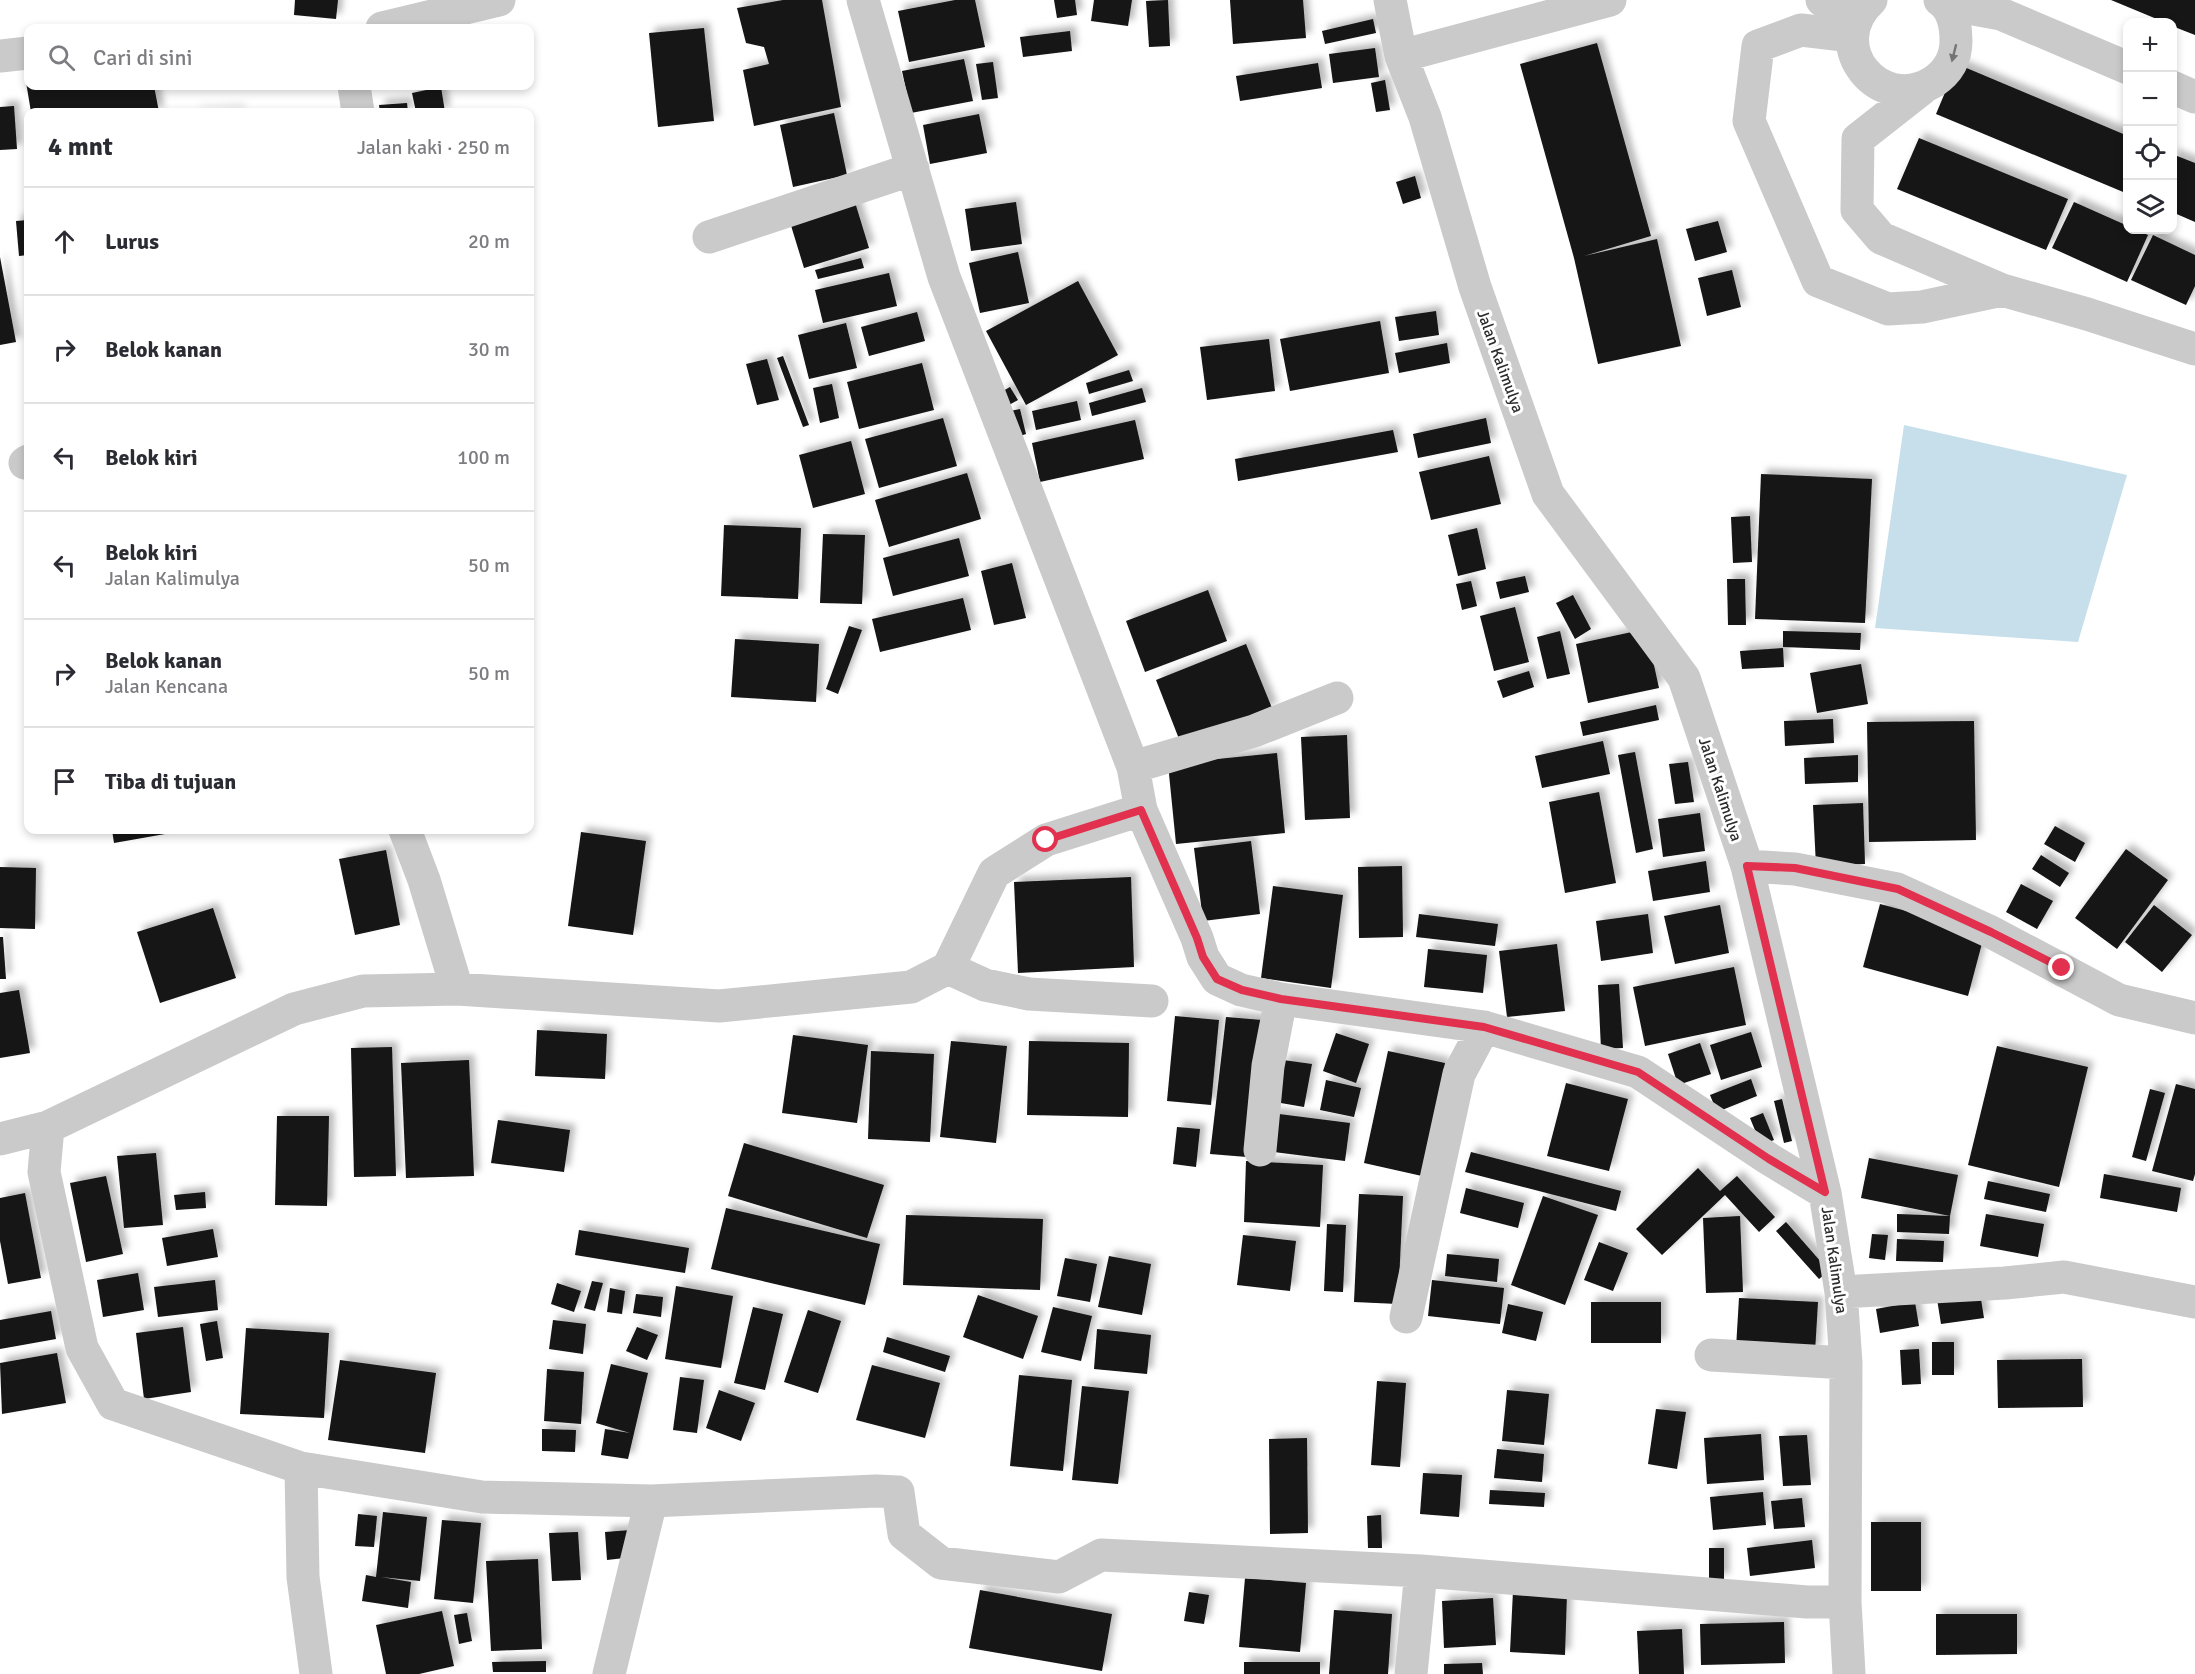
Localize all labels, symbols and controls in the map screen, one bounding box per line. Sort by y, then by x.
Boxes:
map controls [2123,18,2177,234]
button: + [2123,18,2177,72]
search box [24,24,534,90]
icon: search [45,41,78,74]
text: Cari di sini [93,44,193,71]
one-way arrow [1948,44,1958,62]
button: − [2123,72,2177,126]
button: locate [2123,126,2177,180]
text: 4 mnt [48,131,113,163]
text: Jalan kaki · 250 m [357,135,510,160]
button: layers [2123,180,2177,234]
icon: ahead [48,225,81,258]
text: Lurus [105,228,159,255]
text: 20 m [468,229,510,254]
street label: Jalan Kalimulya [1472,307,1528,415]
icon: right [48,333,81,366]
text: Belok kanan [105,336,222,363]
text: 30 m [468,337,510,362]
icon: left [48,441,81,474]
text: Belok kiri [105,444,198,471]
text: 100 m [457,445,510,470]
text: Belok kiri [105,539,198,566]
icon: left [48,549,81,582]
text: 50 m [468,553,510,578]
text: Jalan Kalimulya [105,566,240,591]
text: Belok kanan [105,647,222,674]
icon: right [48,657,81,690]
text: 50 m [468,661,510,686]
text: Jalan Kencana [105,674,228,699]
street label: Jalan Kalimulya [1694,735,1746,844]
icon: arrive [48,765,81,798]
text: Tiba di tujuan [105,768,236,795]
route start [1032,826,1058,852]
route end [2048,954,2074,980]
street label: Jalan Kalimulya [1817,1205,1851,1315]

